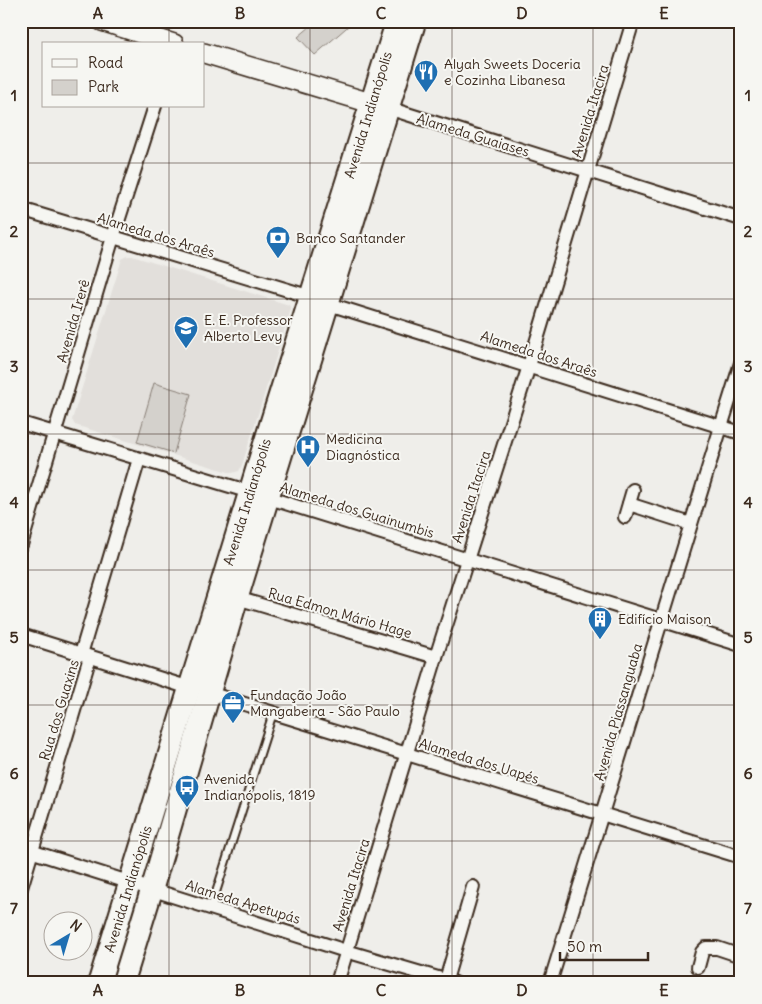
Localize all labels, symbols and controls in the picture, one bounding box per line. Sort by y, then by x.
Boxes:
text: A [93,3,103,23]
text: B [235,3,246,23]
text: C [376,3,387,23]
text: D [516,3,528,23]
text: E [659,3,669,23]
legend [42,42,205,108]
street label: Avenida Indianópolis [340,49,396,181]
text: Road [88,53,123,72]
place label: Alyah Sweets Doceria e Cozinha Libanesa [444,55,581,89]
restaurant icon: Alyah Sweets Doceria e Cozinha Libanesa [413,59,439,93]
street label: Avenida Itacira [567,62,613,160]
text: Park [88,77,119,96]
text: 1 [11,85,17,105]
text: 1 [745,85,751,105]
street label: Alameda Guaiases [414,109,532,161]
street label: Alameda dos Araês [95,209,217,261]
text: 2 [10,221,19,241]
text: 2 [744,221,753,241]
bank icon: Banco Santander [265,225,291,259]
place label: Banco Santander [296,229,406,247]
street label: Avenida Irerê [53,277,93,365]
place label: E. E. Professor Alberto Levy [204,311,293,345]
school or university icon: E. E. Professor Alberto Levy [173,315,199,349]
street label: Alameda dos Araês [478,327,600,381]
text: 3 [9,356,19,376]
text: 3 [743,356,753,376]
place label: Medicina Diagnóstica [326,430,400,464]
hospital icon: Medicina Diagnóstica [295,434,321,468]
street label: Avenida Indianópolis [219,436,275,568]
street label: Avenida Itacira [448,448,494,546]
street label: Alameda dos Guainumbis [278,478,436,542]
text: 4 [9,492,19,512]
text: 4 [743,492,753,512]
street label: Rua Edmon Mário Hage [266,584,414,642]
building icon: Edifício Maison [587,606,613,640]
place label: Edifício Maison [618,610,711,628]
text: 5 [9,627,19,647]
text: 5 [743,627,753,647]
street label: Avenida Piassanguaba [590,641,646,783]
street label: Rua dos Guaxins [35,657,83,763]
place label: Fundação João Mangabeira - São Paulo [250,686,400,720]
office icon: Fundação João Mangabeira - São Paulo [220,690,246,724]
street label: Alameda dos Uapés [417,734,541,788]
text: 6 [9,763,19,783]
text: 6 [743,763,753,783]
place label: Avenida Indianópolis, 1819 [204,770,315,804]
bus stop icon: Avenida Indianópolis, 1819 [174,774,200,808]
street label: Avenida Indianópolis [100,823,156,955]
street label: Avenida Itacira [328,836,374,934]
street label: Alameda Apetupás [183,876,303,928]
text: 7 [10,898,18,918]
text: 7 [744,898,752,918]
north arrow [42,912,92,962]
text: N [67,916,85,936]
scale bar [560,929,647,961]
text: 50 m [567,937,602,956]
text: A [93,980,103,1000]
text: B [235,980,246,1000]
text: C [376,980,387,1000]
text: D [516,980,528,1000]
text: E [659,980,669,1000]

